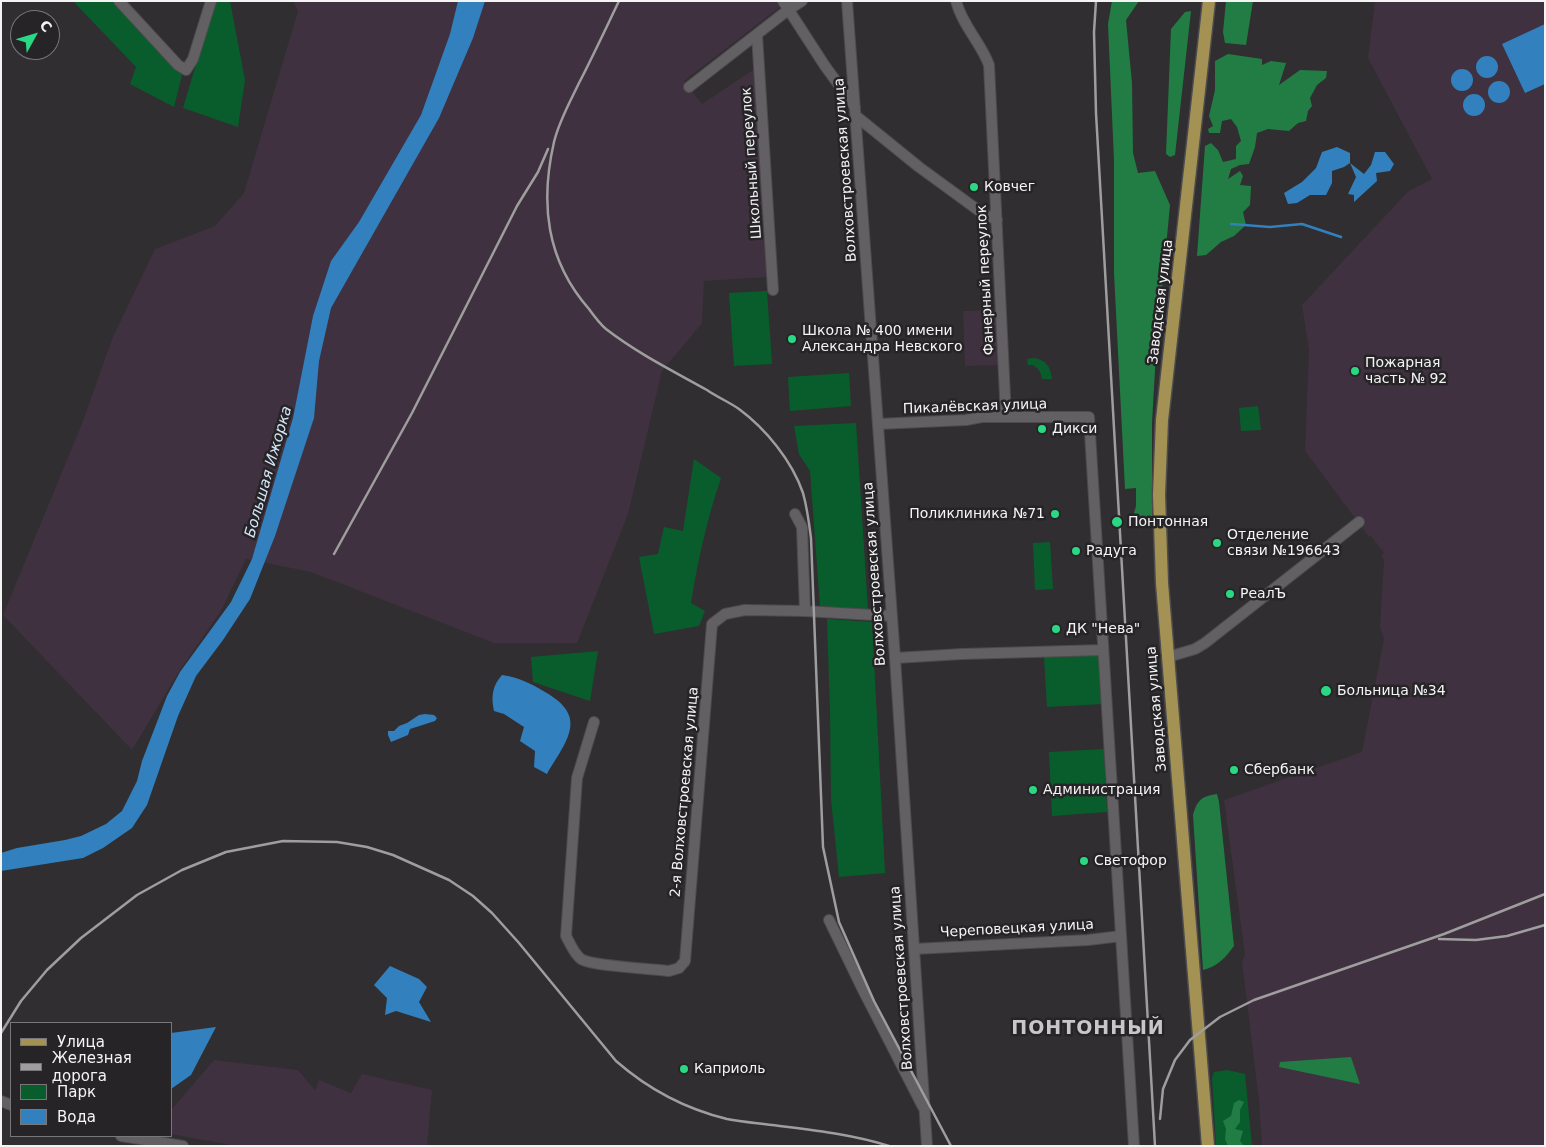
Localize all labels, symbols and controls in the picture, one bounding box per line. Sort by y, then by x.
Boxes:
north arrow [10,10,60,60]
text: С [36,17,55,35]
street label: Волховстроевская улица [831,77,861,263]
street label: Школьный переулок [738,86,766,240]
place label: Ковчег [984,179,1035,195]
marker: Ковчег [968,181,980,193]
street label: Фанерный переулок [974,204,998,356]
street label: Заводская улица [1145,238,1177,366]
place label: Школа № 400 имени Александра Невского [802,323,963,356]
marker: Школа № 400 имени Александра Невского [786,333,798,345]
place label: Пожарная часть № 92 [1365,355,1447,388]
marker: Пожарная часть № 92 [1349,365,1361,377]
street label: Пикалёвская улица [902,396,1048,418]
water label: Большая Ижорка [242,404,296,540]
place label: Дикси [1052,421,1097,437]
marker: Дикси [1036,423,1048,435]
street label: Волховстроевская улица [860,481,890,667]
place label: Поликлиника №71 [909,506,1045,522]
marker: Поликлиника №71 [1049,508,1061,520]
place label: Понтонная [1128,514,1208,530]
marker: Понтонная [1110,515,1124,529]
place label: Отделение связи №196643 [1227,527,1340,560]
marker: Отделение связи №196643 [1211,537,1223,549]
place label: Радуга [1086,543,1137,559]
marker: Радуга [1070,545,1082,557]
place label: РеалЪ [1240,586,1286,602]
marker: РеалЪ [1224,588,1236,600]
place label: ДК "Нева" [1066,621,1140,637]
marker: ДК "Нева" [1050,623,1062,635]
street label: Заводская улица [1143,645,1171,773]
place label: Больница №34 [1337,683,1446,699]
marker: Больница №34 [1319,684,1333,698]
street label: 2-я Волховстроевская улица [667,686,703,898]
place label: Сбербанк [1244,762,1315,778]
marker: Сбербанк [1228,764,1240,776]
place label: Администрация [1043,782,1161,798]
marker: Администрация [1027,784,1039,796]
place label: Светофор [1094,853,1167,869]
marker: Светофор [1078,855,1090,867]
street label: Волховстроевская улица [887,885,917,1071]
street label: Череповецкая улица [940,917,1094,941]
district label: ПОНТОННЫЙ [1010,1018,1166,1040]
legend [10,1022,172,1137]
text: Улица [57,1033,105,1051]
text: Железная дорога [52,1049,132,1085]
place label: Каприоль [694,1061,765,1077]
marker: Каприоль [678,1063,690,1075]
text: Парк [57,1083,96,1101]
text: Вода [57,1108,96,1126]

